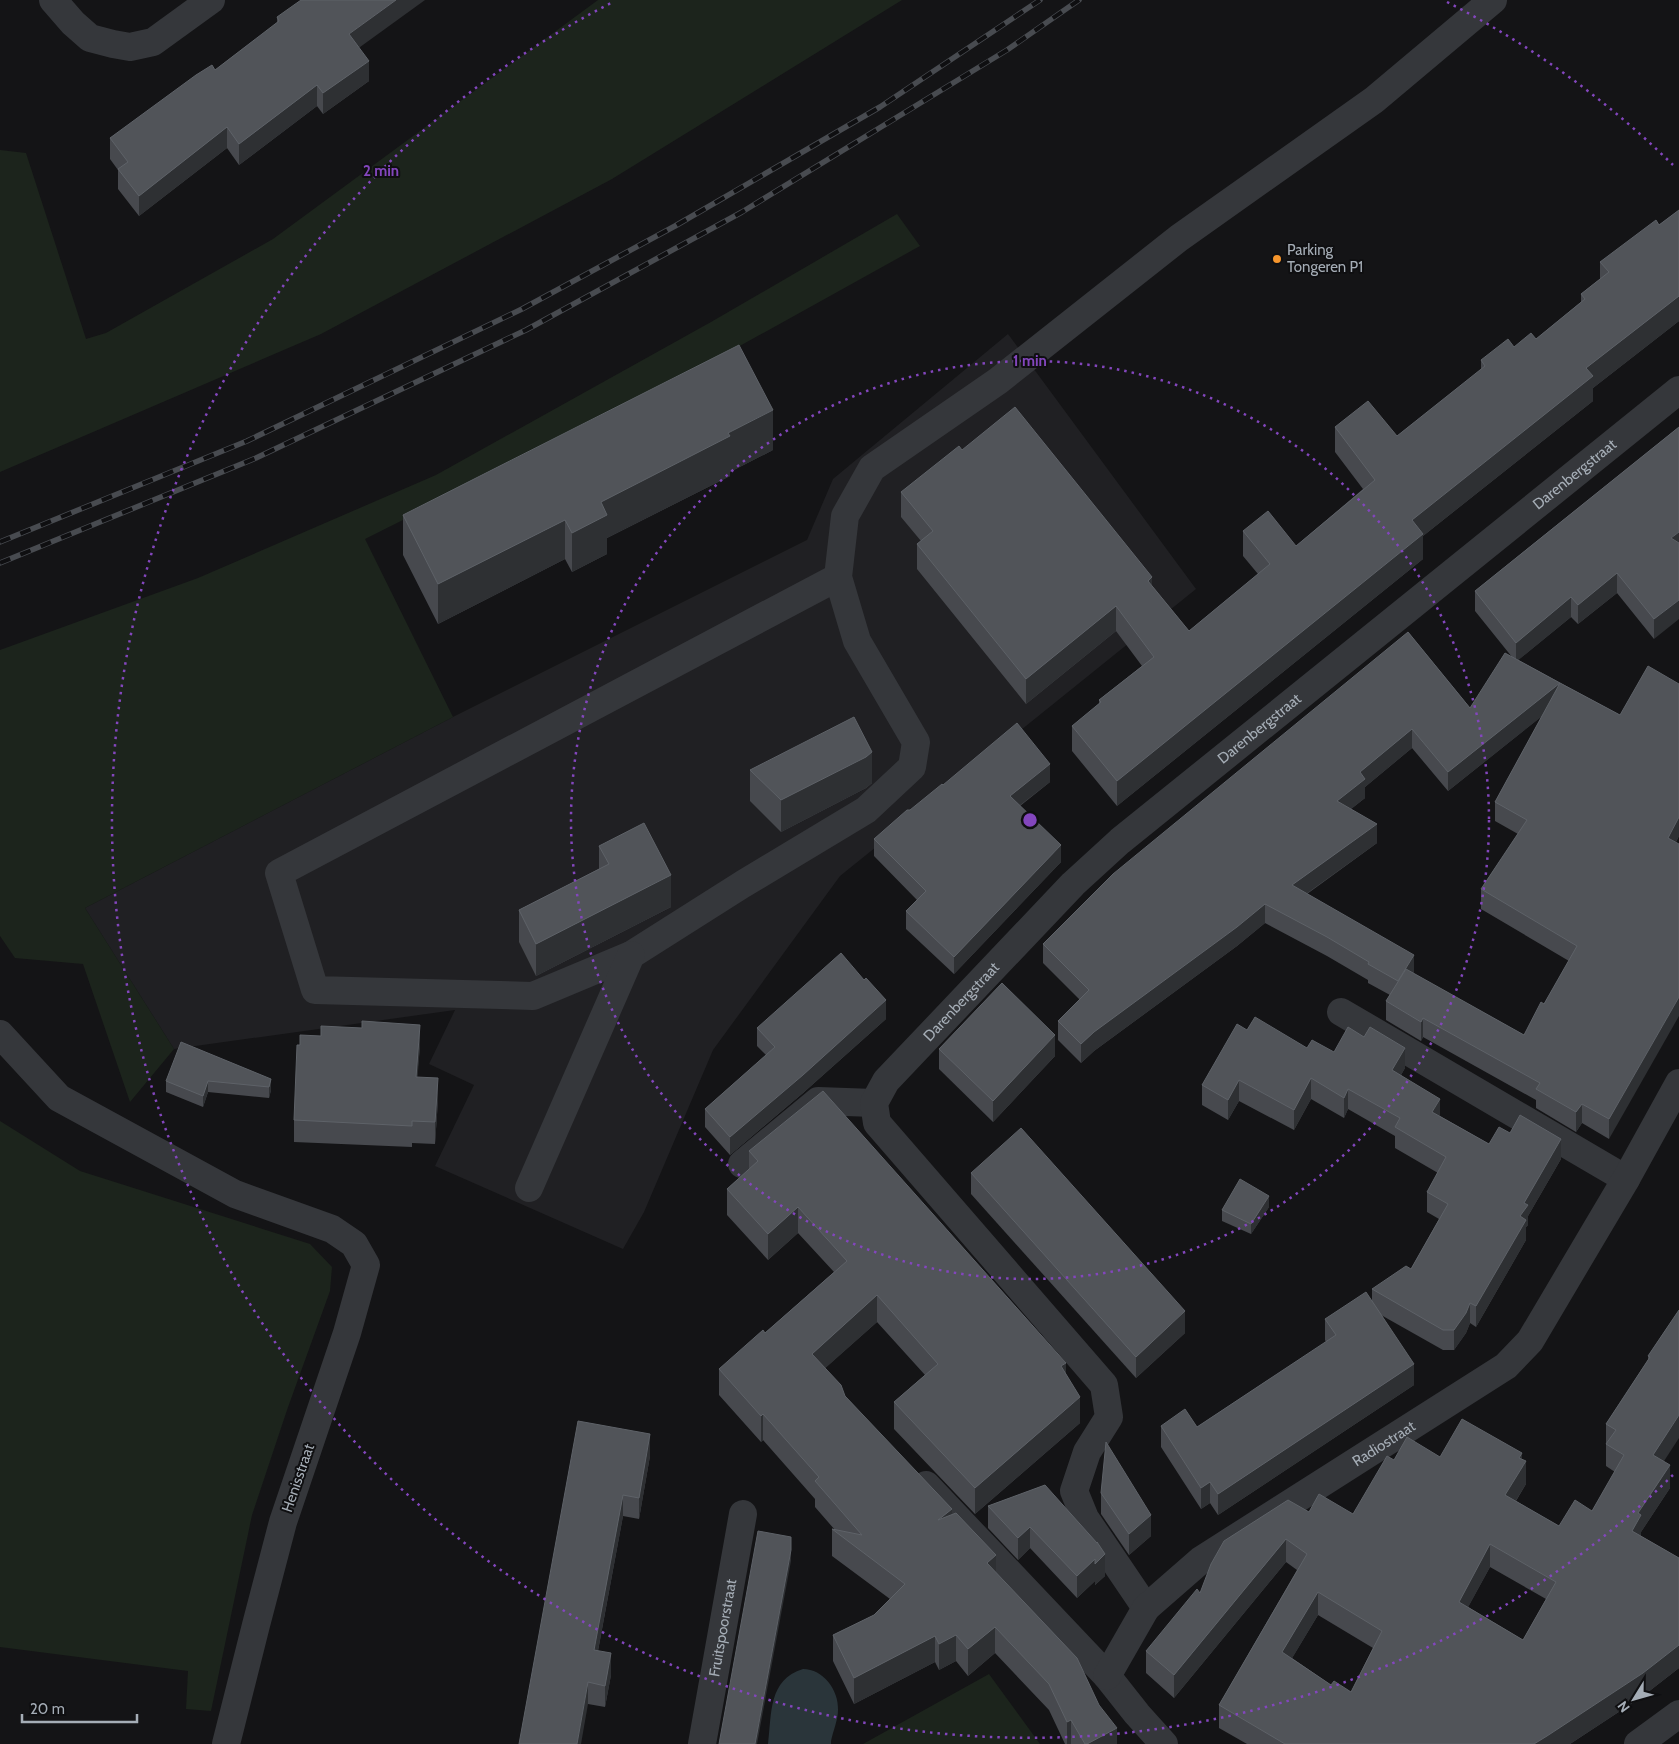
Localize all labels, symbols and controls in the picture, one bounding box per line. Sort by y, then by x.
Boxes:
text: 2 min [363,162,399,180]
place label: Parking Tongeren P1 [1287,241,1363,276]
marker: Parking Tongeren P1 [1271,253,1283,265]
text: 1 min [1013,352,1047,370]
street label: Darenbergstraat [1529,435,1620,513]
street label: Darenbergstraat [1214,690,1305,768]
centre of rings [1021,811,1039,829]
street label: Darenbergstraat [920,959,1003,1045]
street label: Radiostraat [1349,1417,1419,1470]
street label: Henisstraat [278,1441,318,1515]
street label: Fruitspoorstraat [705,1577,740,1678]
north arrow [1609,1674,1659,1724]
scale bar [22,1692,138,1724]
text: N [1613,1697,1634,1716]
text: 20 m [30,1700,65,1718]

